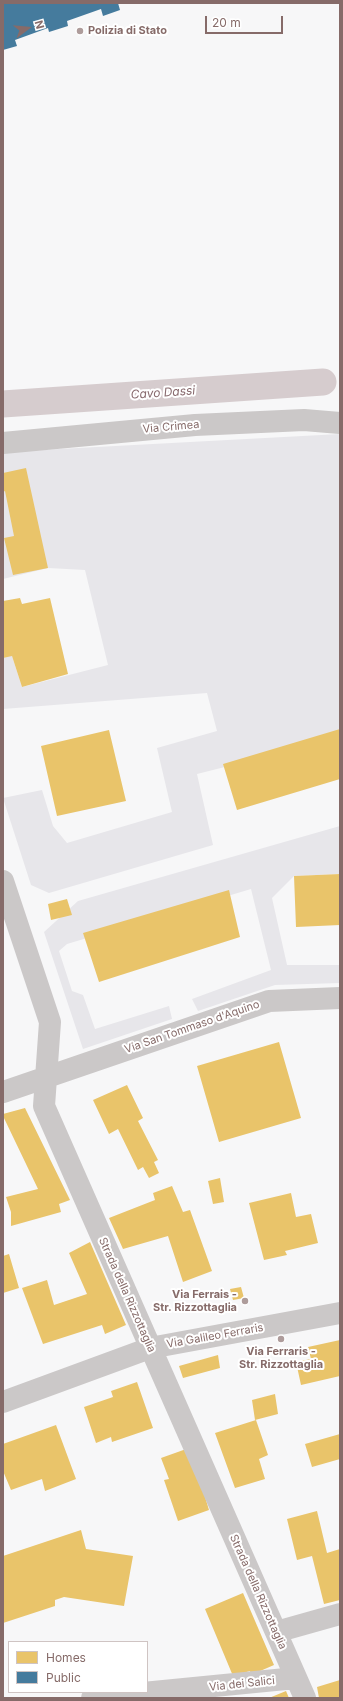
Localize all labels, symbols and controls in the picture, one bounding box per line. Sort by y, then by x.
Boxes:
north arrow [8,8,48,48]
scale bar [207,8,285,34]
text: 20 m [212,15,241,30]
text: N [32,19,47,31]
place label: Polizia di Stato [88,24,167,38]
marker: Polizia di Stato [75,26,85,36]
water label: Cavo Dassi [130,384,196,402]
street label: Via Crimea [142,418,200,436]
street label: Via San Tommaso d'Aquino [123,998,261,1056]
street label: Strada della Rizzottaglia [96,1235,158,1355]
place label: Via Ferrais - Str. Rizzottaglia [153,1288,237,1314]
marker: Via Ferrais - Str. Rizzottaglia [240,1296,250,1306]
street label: Via Galileo Ferraris [166,1321,264,1351]
marker: Via Ferraris - Str. Rizzottaglia [276,1334,286,1344]
place label: Via Ferraris - Str. Rizzottaglia [239,1345,323,1371]
street label: Strada della Rizzottaglia [227,1532,289,1652]
legend [8,1641,148,1693]
text: Homes [46,1650,86,1665]
text: Public [46,1670,81,1685]
street label: Via dei Salici [209,1674,275,1694]

